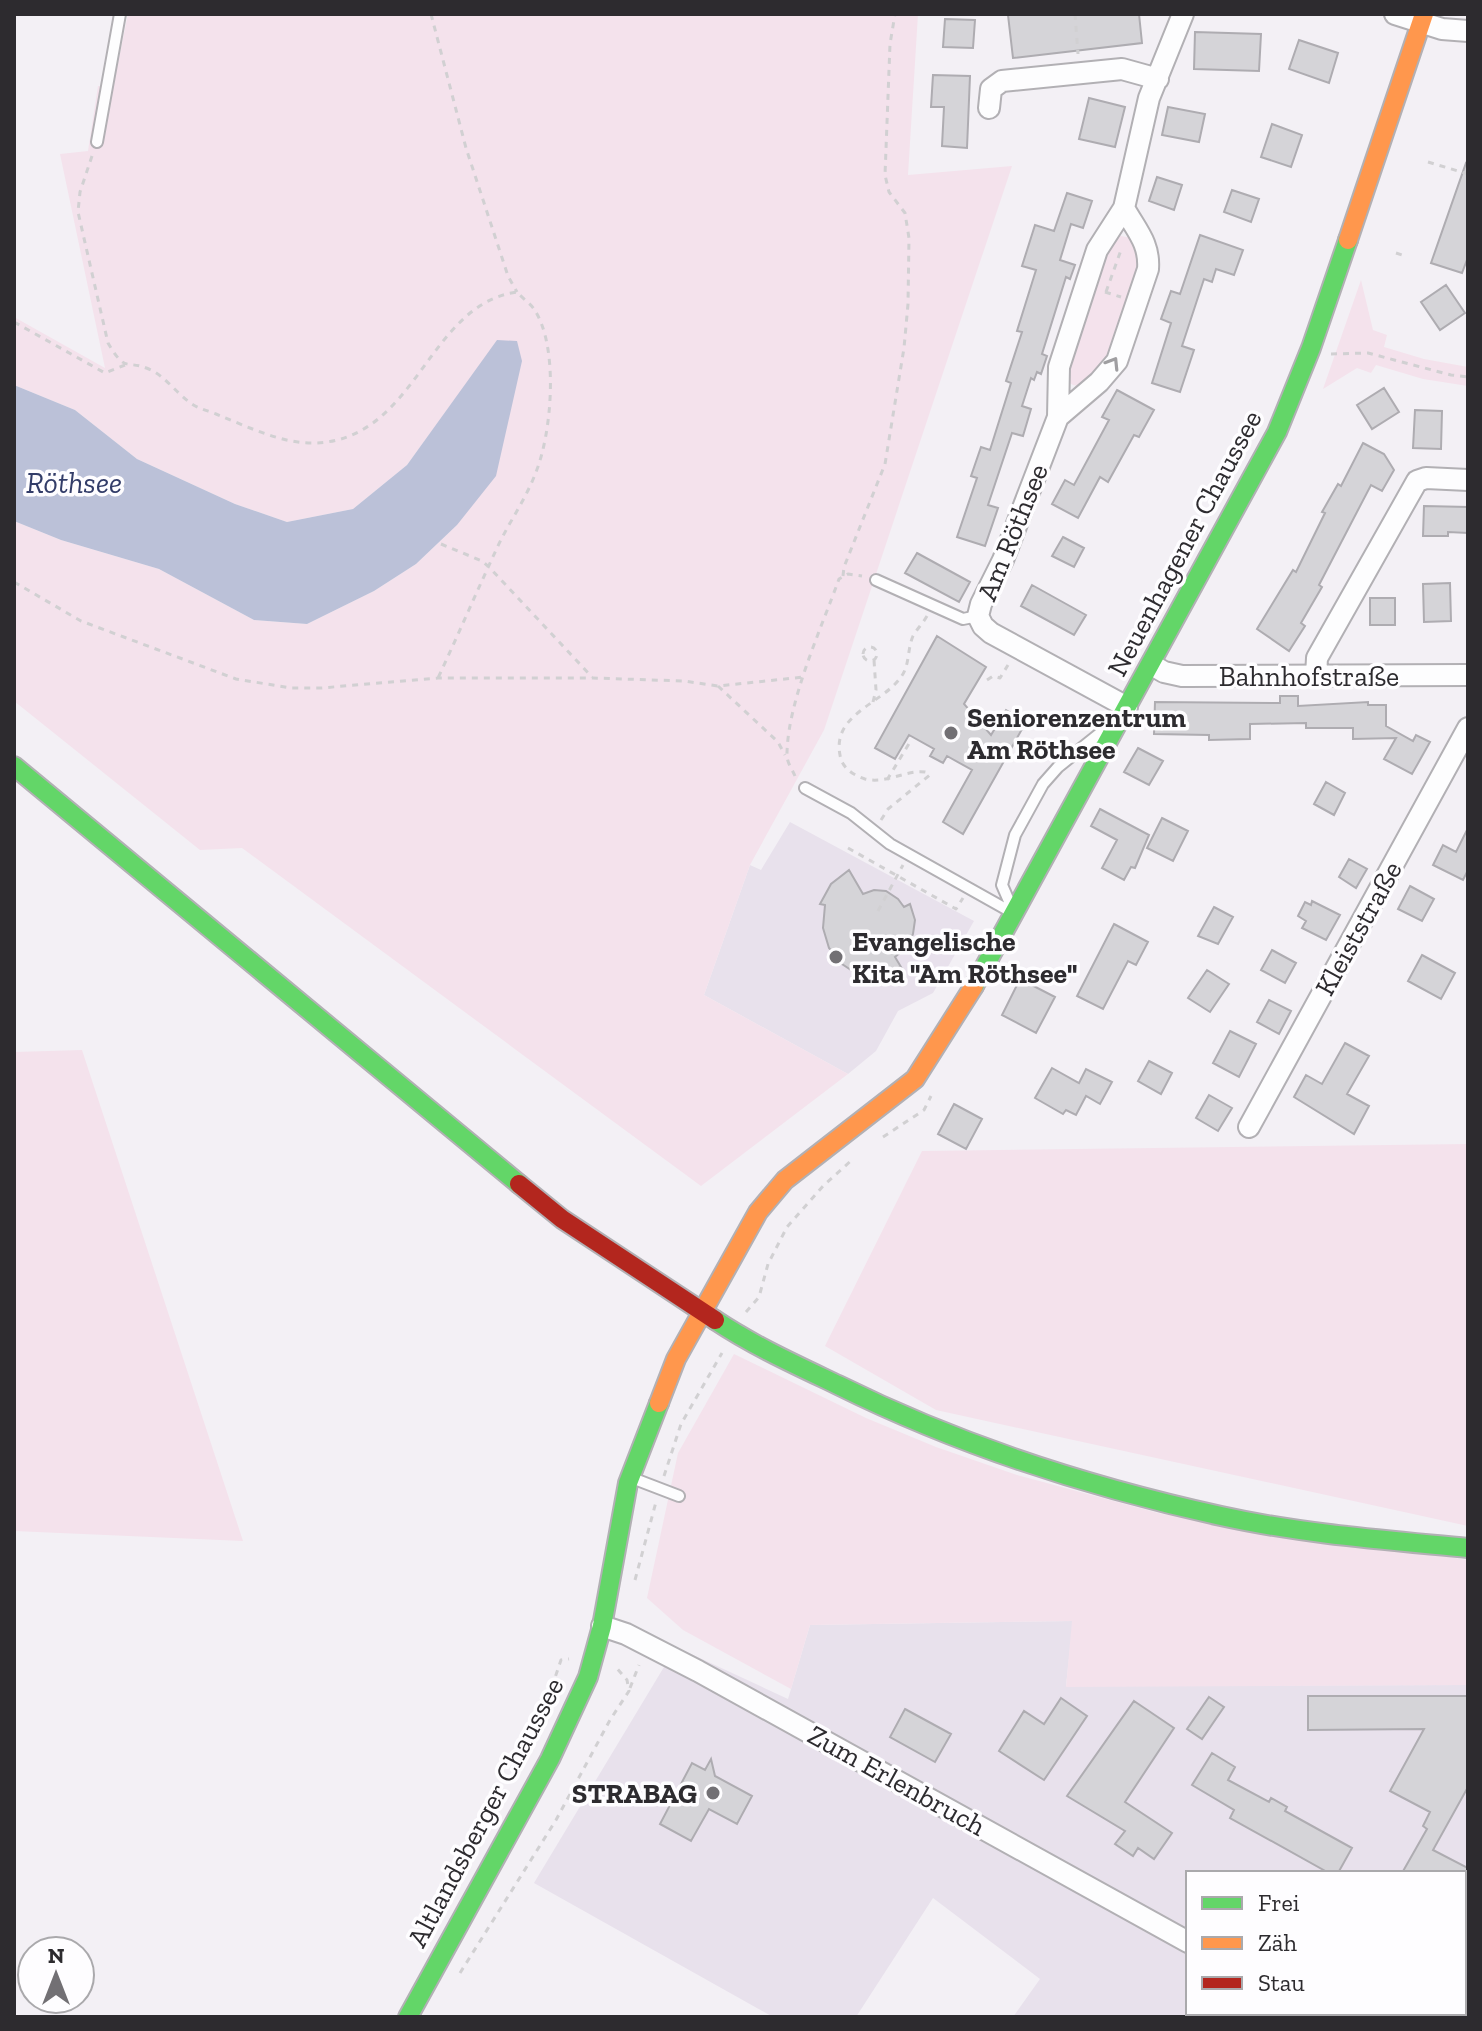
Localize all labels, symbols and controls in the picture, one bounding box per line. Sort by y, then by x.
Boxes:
one-way arrow [1103,357,1118,372]
street label: Neuenhagener Chaussee [1100,405,1269,682]
street label: Am Röthsee [970,459,1055,605]
water label: Röthsee [26,465,122,501]
street label: Bahnhofstraße [1219,660,1399,693]
place label: Seniorenzentrum Am Röthsee [967,701,1187,766]
marker: Seniorenzentrum Am Röthsee [942,724,960,742]
street label: Kleiststraße [1308,855,1409,1001]
place label: Evangelische Kita "Am Röthsee" [852,925,1078,990]
marker: Evangelische Kita "Am Röthsee" [827,948,845,966]
street label: Altlandsberger Chaussee [400,1672,571,1953]
street label: Zum Erlenbruch [802,1718,992,1843]
place label: STRABAG [572,1777,697,1810]
marker: STRABAG [704,1784,722,1802]
legend [1186,1871,1466,2015]
text: Frei [1258,1888,1300,1917]
text: Zäh [1258,1928,1297,1957]
north arrow [16,1935,96,2015]
text: N [48,1942,65,1969]
text: Stau [1258,1968,1305,1997]

